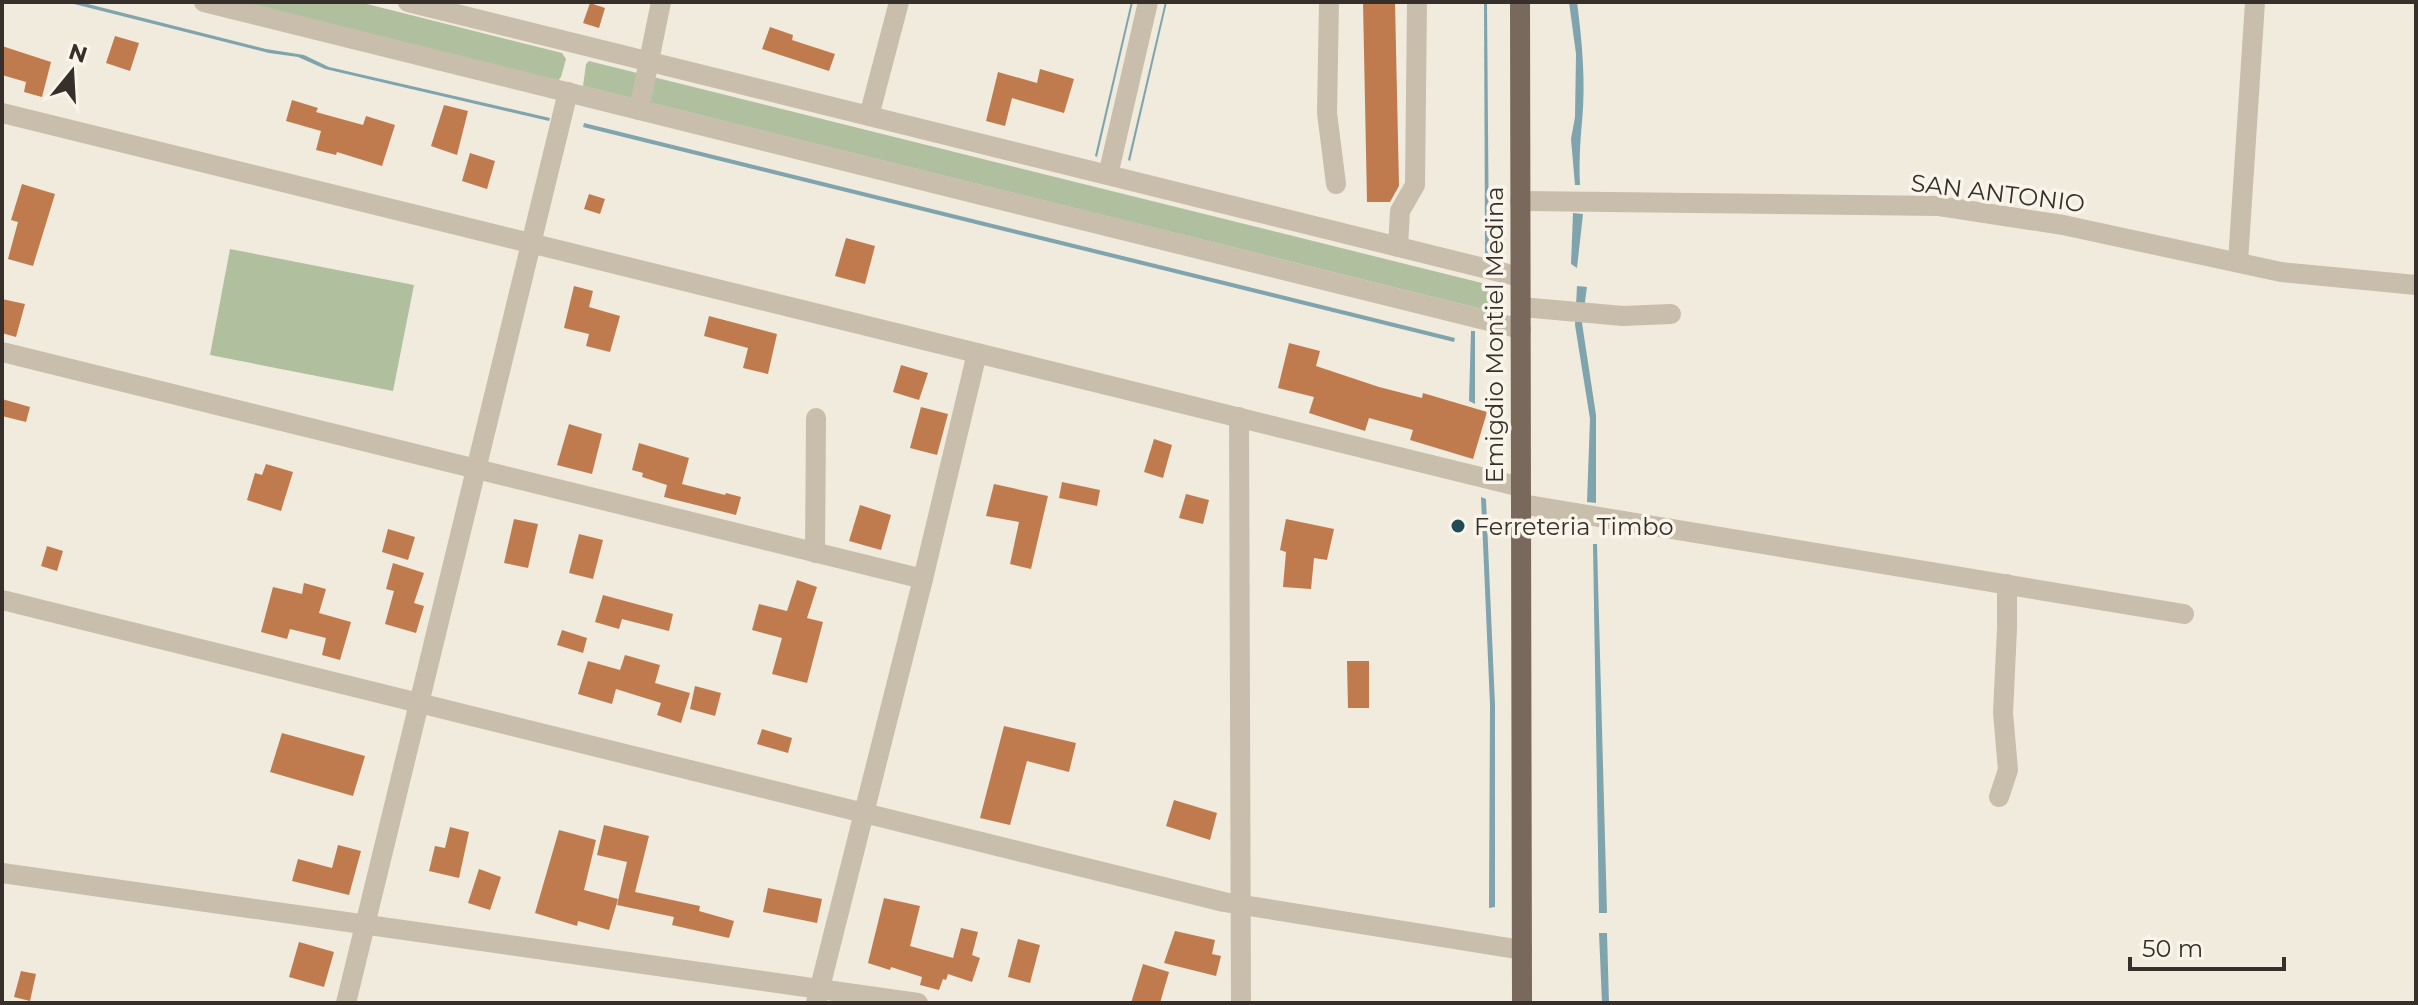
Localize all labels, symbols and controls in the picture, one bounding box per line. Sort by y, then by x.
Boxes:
north arrow [32,32,112,112]
text: N [65,38,91,69]
street label: SAN ANTONIO [1909,168,2087,218]
street label: Emigdio Montiel Medina [1480,187,1509,483]
place label: Ferreteria Timbo [1474,512,1674,541]
marker: Ferreteria Timbo [1449,517,1467,535]
scale bar [2130,921,2284,971]
text: 50 m [2142,934,2203,963]

